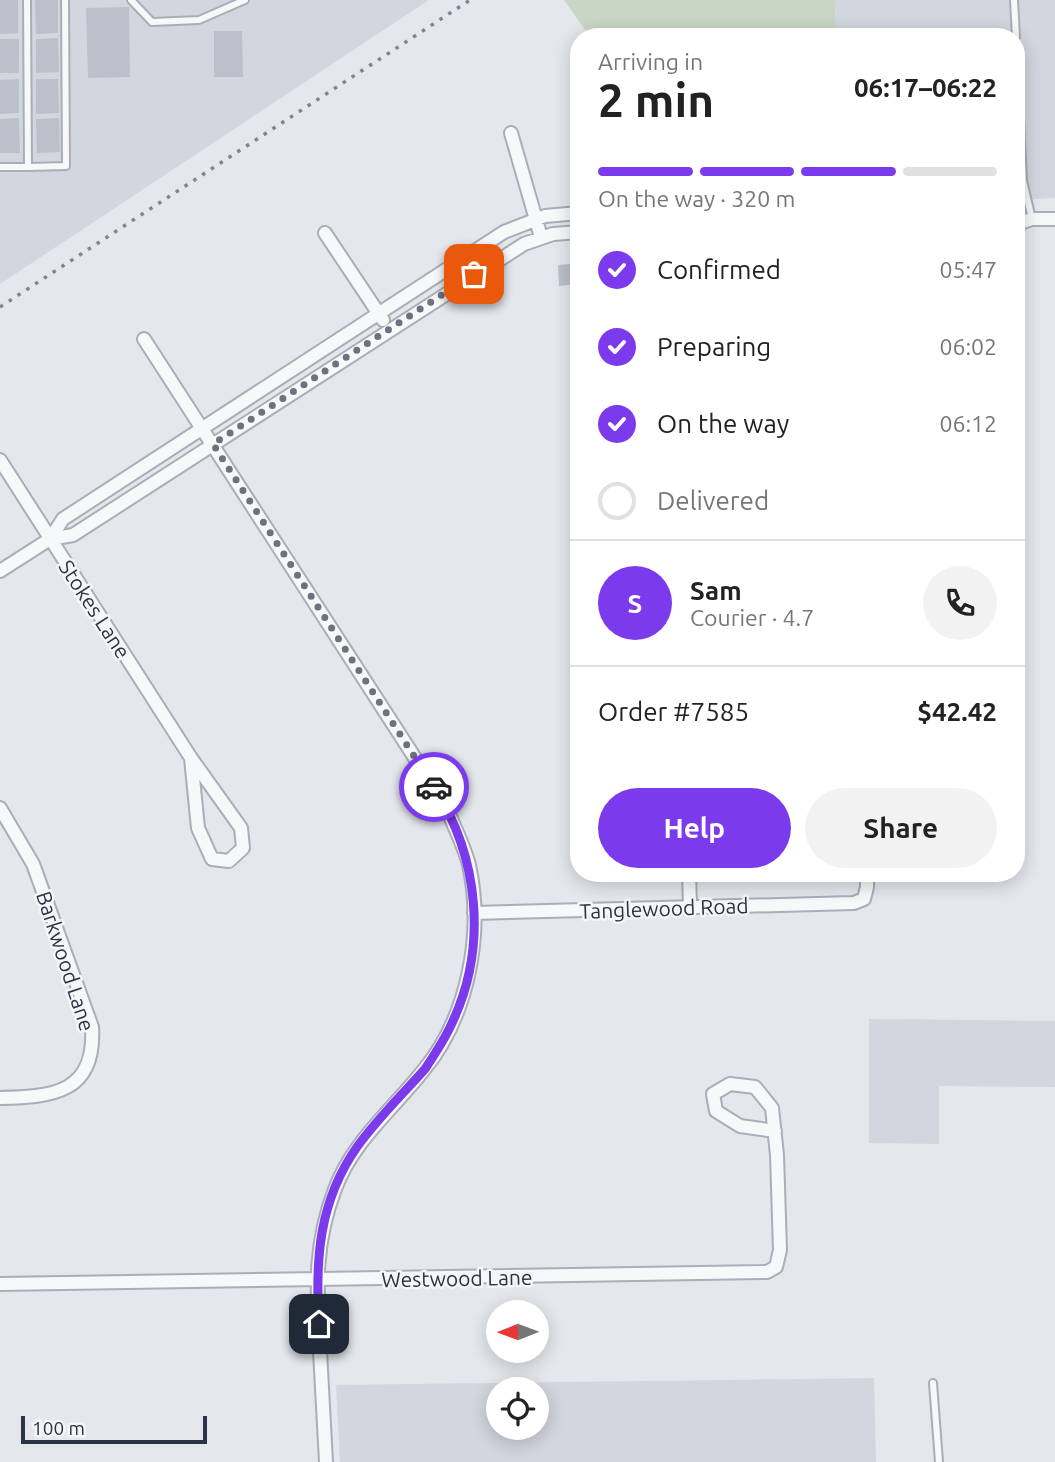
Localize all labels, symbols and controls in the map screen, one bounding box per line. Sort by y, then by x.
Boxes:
text: Arriving in [598,49,703,74]
text: 06:17–06:22 [854,73,997,102]
text: 2 min [598,74,714,126]
text: On the way · 320 m [598,186,795,211]
pin [444,244,504,304]
icon: check [598,251,636,289]
icon: bag [455,255,493,293]
text: Confirmed [657,255,781,284]
text: 05:47 [939,257,997,282]
icon: check [598,328,636,366]
text: Preparing [657,332,771,361]
text: 06:02 [939,334,997,359]
icon: check [598,405,636,443]
text: On the way [657,409,789,438]
text: 06:12 [939,411,997,436]
text: Delivered [657,486,769,515]
street label: Stokes Lane [54,555,136,663]
button: phone [923,566,997,640]
text: Sam [690,576,742,605]
text: S [628,589,642,618]
text: Courier · 4.7 [690,605,814,630]
text: Order #7585 [598,697,749,726]
text: $42.42 [917,697,997,726]
courier [399,752,469,822]
icon: car [415,768,453,806]
button: Help [598,788,791,868]
button: Share [805,788,997,868]
street label: Barkwood Lane [32,888,100,1034]
street label: Tanglewood Road [579,893,749,923]
street label: Westwood Lane [381,1265,533,1291]
pin [289,1294,349,1354]
north arrow [486,1300,550,1363]
map controls [486,1300,549,1440]
icon: home [300,1305,338,1343]
button: locate [486,1377,549,1440]
scale bar [21,1413,206,1445]
text: 100 m [32,1417,85,1439]

